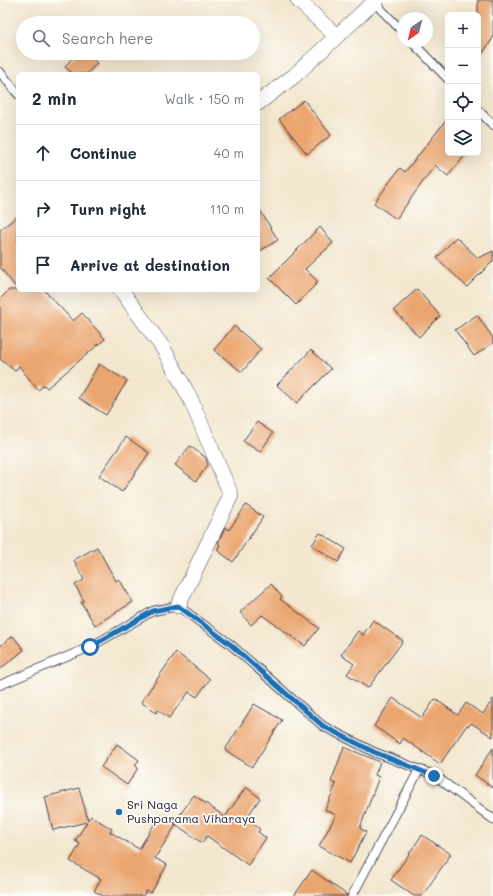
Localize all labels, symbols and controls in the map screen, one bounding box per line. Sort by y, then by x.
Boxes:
north arrow [397,12,433,48]
map controls [445,12,481,156]
button: + [445,12,481,48]
search box [16,16,260,60]
icon: search [30,27,52,49]
text: Search here [62,28,153,48]
button: − [445,48,481,84]
button: locate [445,84,481,120]
text: 2 min [32,87,77,109]
text: Walk · 150 m [164,90,244,107]
button: layers [445,120,481,156]
icon: ahead [32,142,54,164]
text: Continue [70,143,137,163]
text: 40 m [214,144,244,161]
icon: right [32,198,54,220]
text: Turn right [70,199,147,219]
text: 110 m [210,200,244,217]
icon: arrive [32,254,54,276]
text: Arrive at destination [70,255,230,275]
route start [81,638,99,656]
route end [425,767,443,785]
place label: Sri Naga Pushparama Viharaya [127,796,256,826]
marker: Sri Naga Pushparama Viharaya [114,807,124,817]

